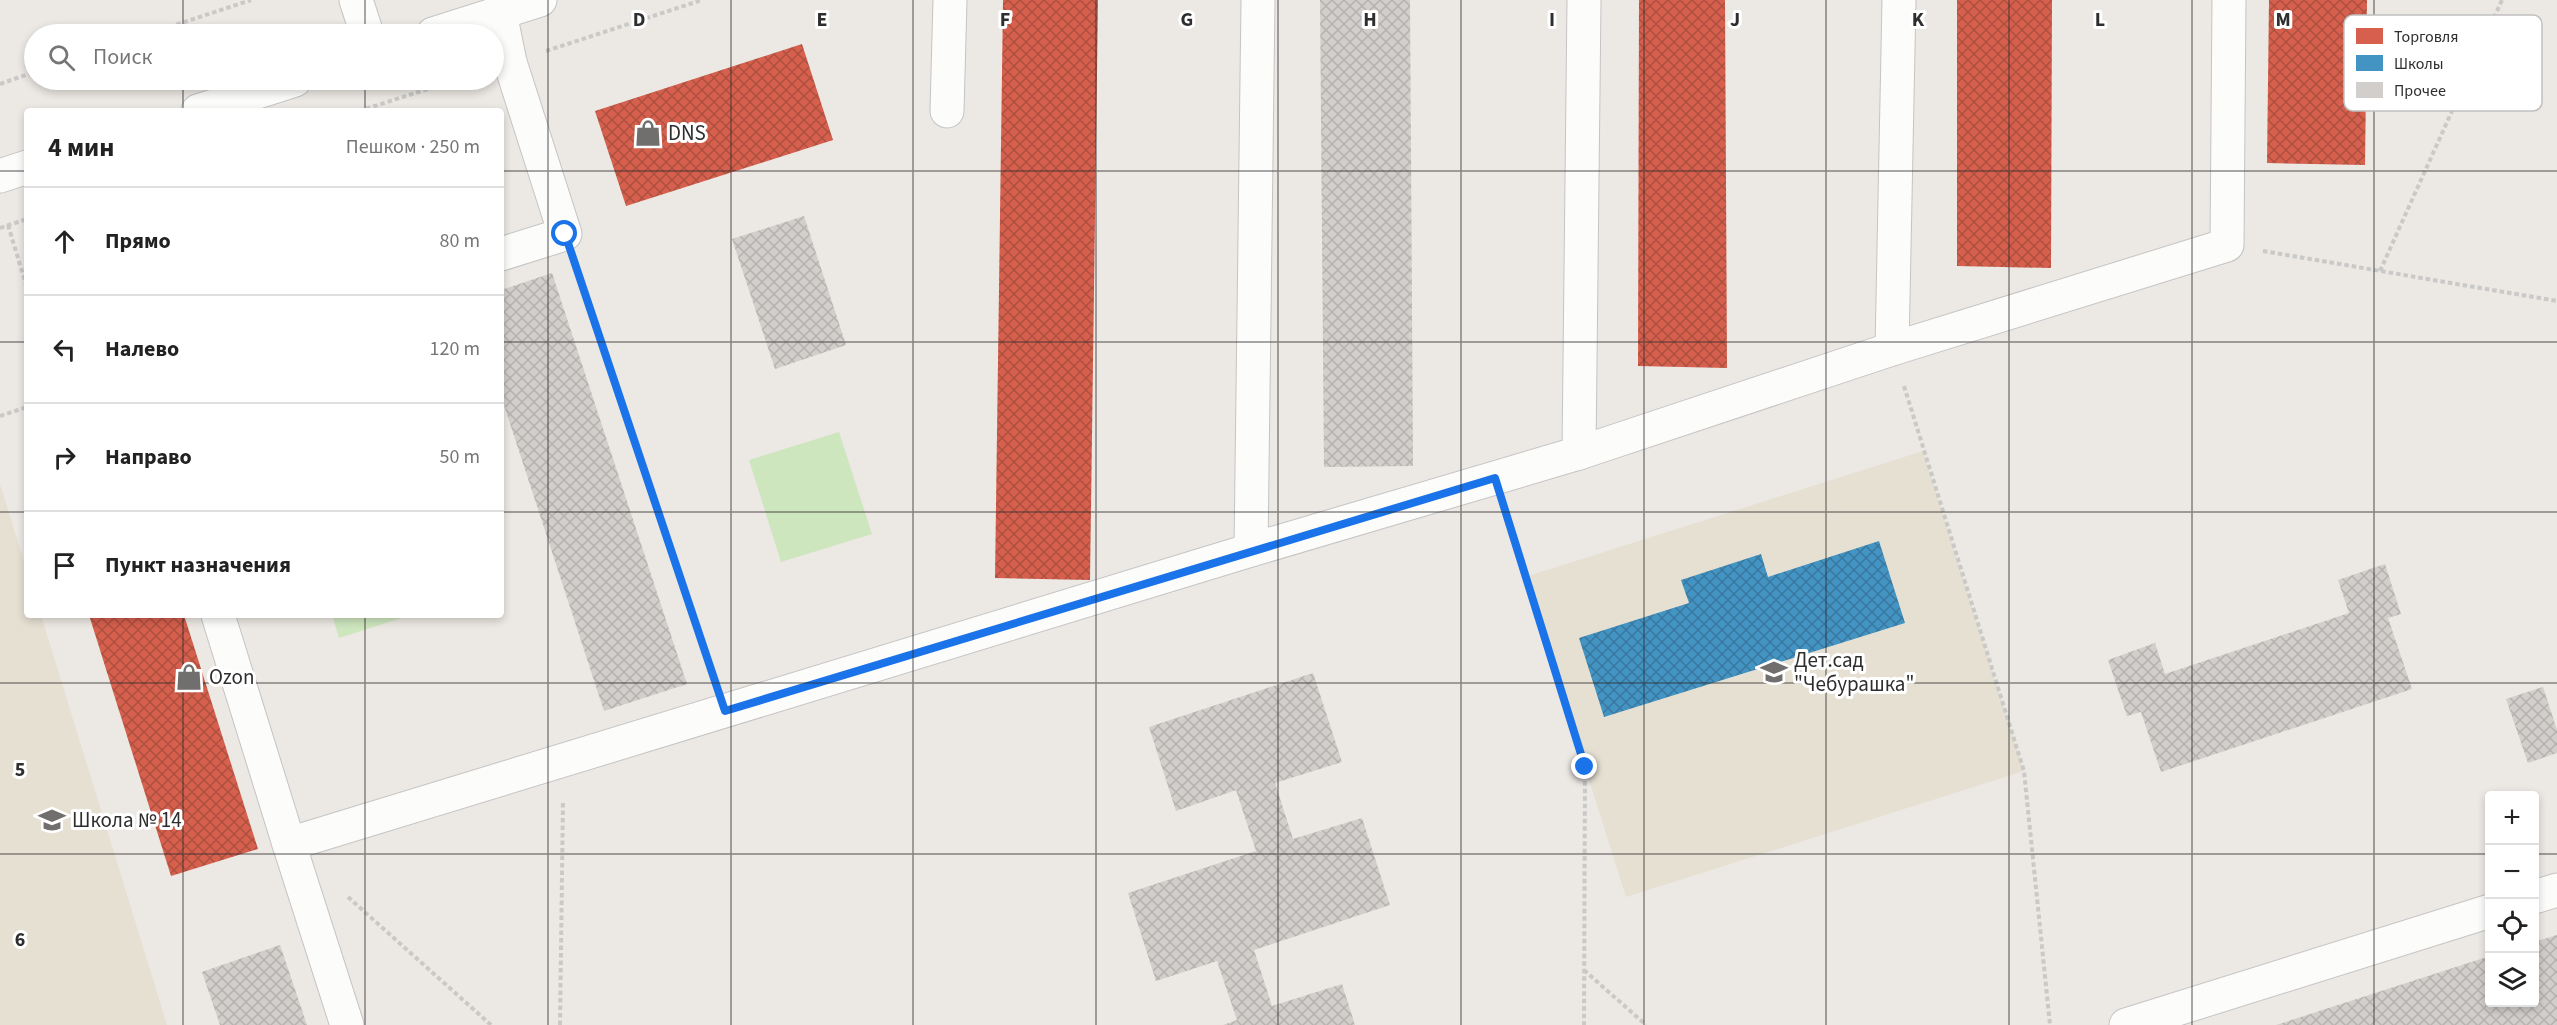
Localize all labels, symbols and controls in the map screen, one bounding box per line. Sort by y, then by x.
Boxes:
text: D [633,6,645,34]
text: E [817,6,827,34]
text: F [1000,6,1010,34]
text: G [1181,6,1193,34]
text: H [1363,6,1377,34]
text: I [1549,6,1555,34]
text: J [1730,6,1740,34]
text: K [1912,6,1925,34]
text: L [2095,6,2105,34]
text: M [2275,6,2291,34]
legend [2344,15,2542,111]
search box [24,24,504,90]
text: Торговля [2394,26,2459,48]
icon: search [45,41,78,74]
text: Поиск [93,41,152,73]
text: Школы [2394,53,2444,75]
text: Прочее [2394,80,2446,102]
shop icon: DNS [633,118,663,148]
place label: DNS [668,118,706,148]
text: 4 мин [48,129,114,166]
text: Пешком · 250 m [346,133,480,161]
route start [551,220,577,246]
icon: ahead [48,225,81,258]
text: Прямо [105,225,171,257]
text: 80 m [440,227,480,255]
icon: left [48,333,81,366]
text: Налево [105,333,179,365]
text: 120 m [430,335,480,363]
icon: right [48,441,81,474]
text: Направо [105,441,192,473]
text: 50 m [440,443,480,471]
icon: arrive [48,549,81,582]
text: Пункт назначения [105,549,291,581]
place label: Дет.сад "Чебурашка" [1794,645,1914,699]
school or university icon: Дет.сад "Чебурашка" [1759,657,1789,687]
shop icon: Ozon [174,662,204,692]
place label: Ozon [209,662,254,692]
route end [1571,753,1597,779]
text: 5 [15,756,25,784]
map controls [2485,791,2539,1007]
button: + [2485,791,2539,845]
school or university icon: Школа № 14 [37,805,67,835]
place label: Школа № 14 [72,805,182,835]
button: − [2485,845,2539,899]
button: locate [2485,899,2539,953]
text: 6 [15,926,25,954]
button: layers [2485,953,2539,1007]

